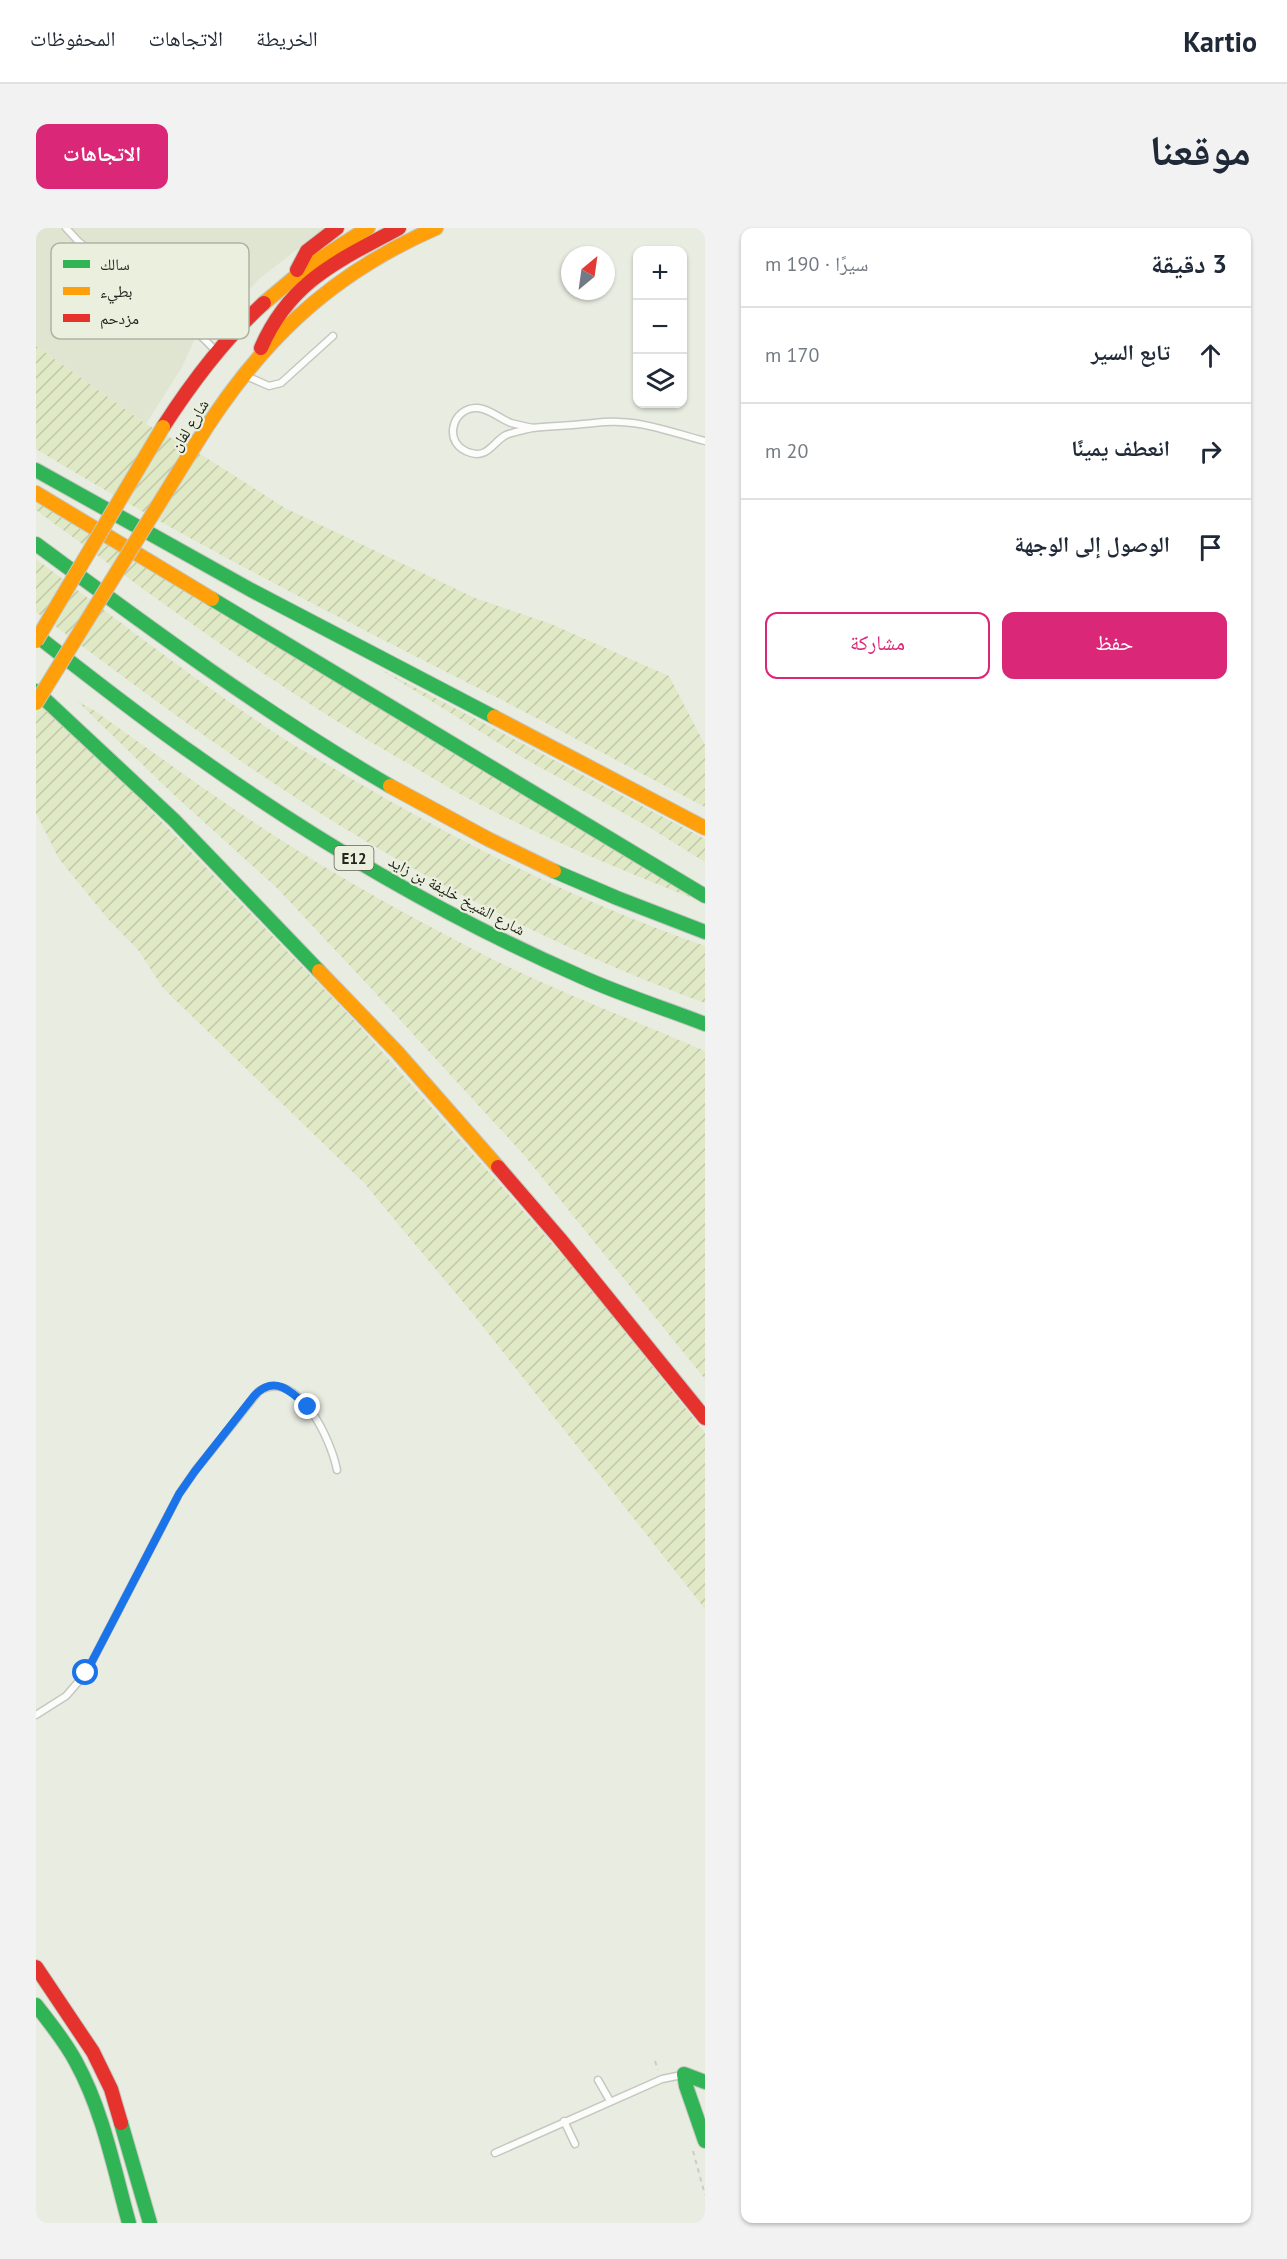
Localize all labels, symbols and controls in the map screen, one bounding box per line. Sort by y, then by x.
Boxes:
text: Kartio [1183,23,1257,60]
text: المحفوظات [30,25,115,52]
text: الاتجاهات [148,25,223,52]
text: الخريطة [256,25,318,52]
text: موقعنا [1150,122,1251,177]
button: الاتجاهات [36,124,168,189]
legend [51,243,249,339]
north arrow [561,246,615,300]
map controls [633,246,687,408]
button: + [633,246,687,300]
text: 3 دقيقة [1151,247,1227,280]
text: سيرًا · 190 m [765,251,869,277]
text: سالك [100,254,130,274]
text: بطيء [100,281,132,304]
button: − [633,300,687,354]
text: مزدحم [100,308,139,329]
text: تابع السير [1091,338,1170,366]
icon: ahead [1194,339,1227,372]
text: 170 m [765,342,819,368]
button: layers [633,354,687,408]
street label: شارع لفان [165,395,214,455]
text: انعطف يمينًا [1071,434,1170,462]
icon: right [1194,435,1227,468]
text: 20 m [765,438,808,464]
text: الوصول إلى الوجهة [1014,530,1170,558]
icon: arrive [1194,531,1227,564]
button: مشاركة [765,612,990,679]
button: حفظ [1002,612,1227,679]
road number: E12 [334,846,374,870]
street label: شارع الشيخ خليفة بن زايد [385,851,529,940]
route end [294,1393,320,1419]
route start [72,1659,98,1685]

